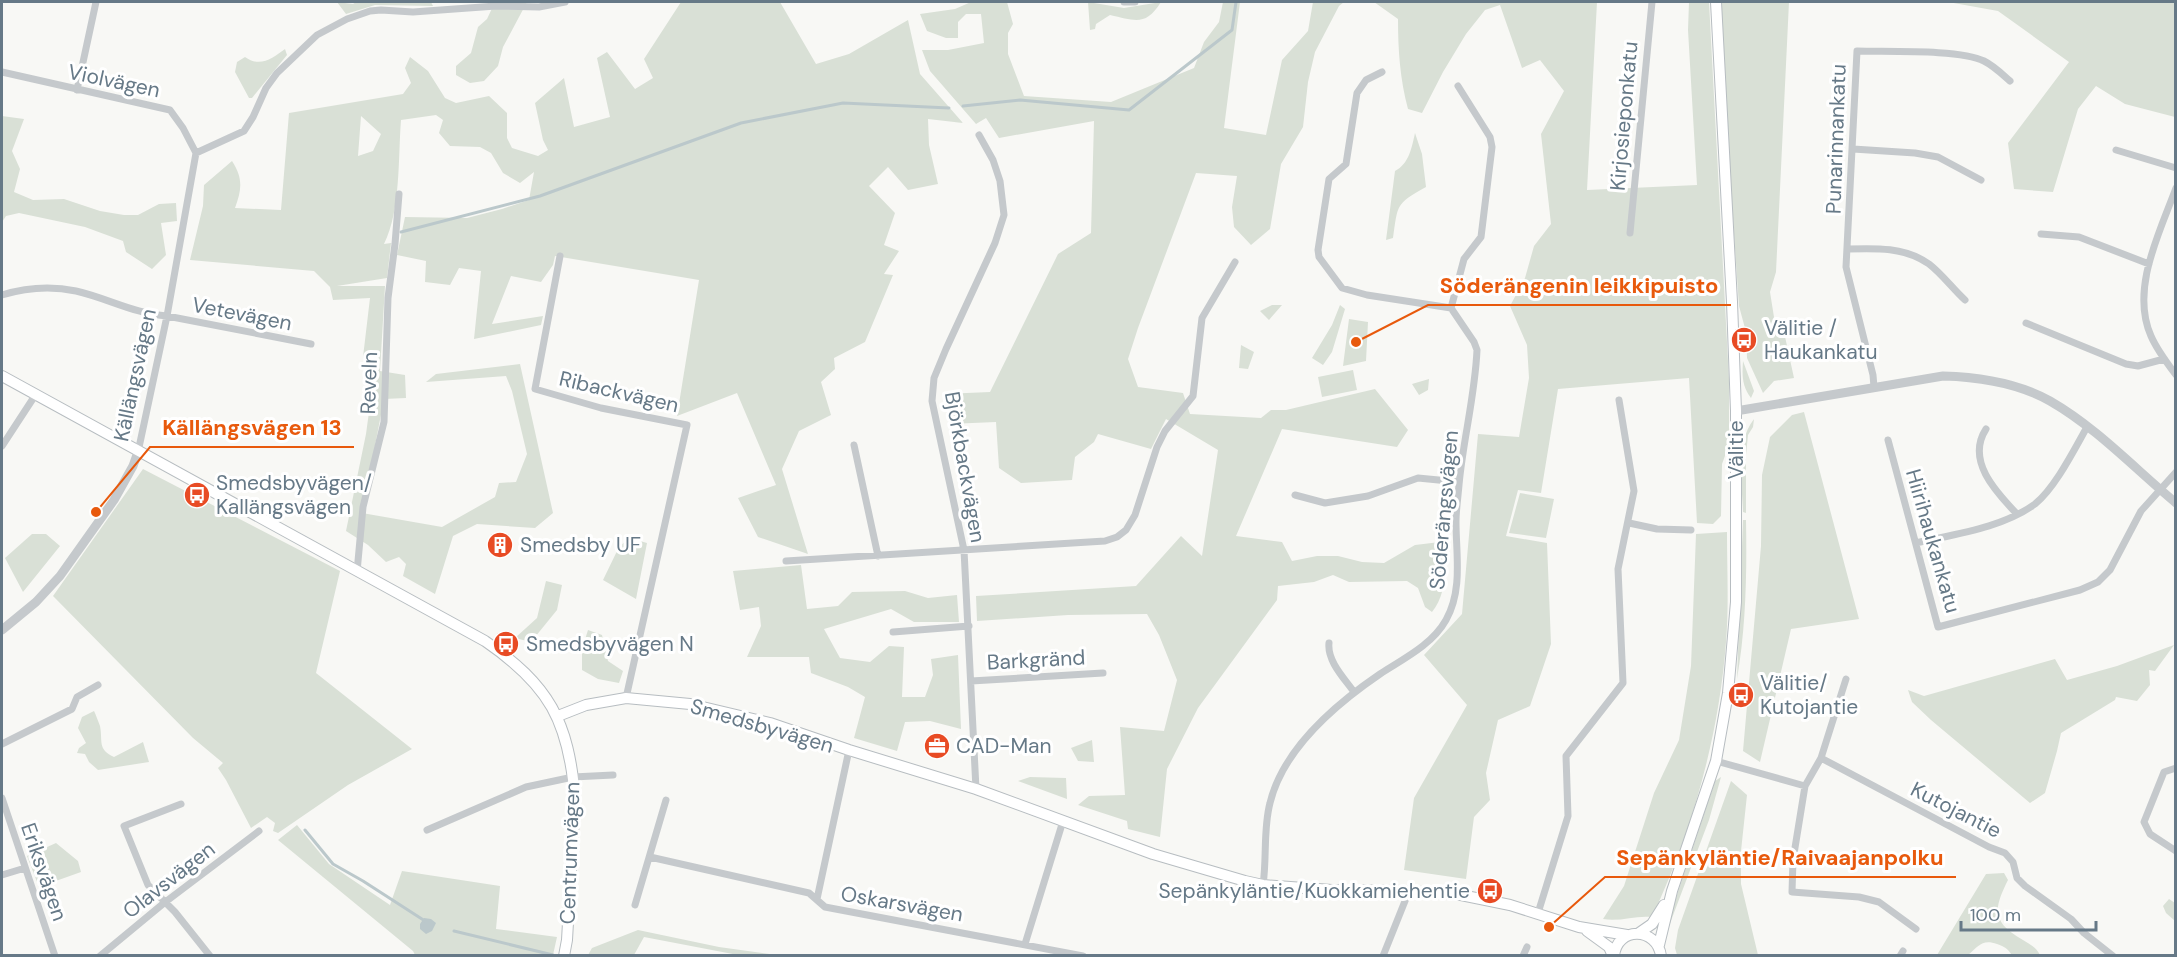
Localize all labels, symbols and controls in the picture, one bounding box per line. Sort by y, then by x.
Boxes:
street label: Kirjosieponkatu [1604,40,1644,192]
street label: Violvägen [65,58,163,104]
street label: Punarinnankatu [1819,64,1853,214]
callout: Söderängenin leikkipuisto [1428,265,1731,305]
text: Söderängenin leikkipuisto [1440,271,1718,300]
street label: Vetevägen [190,291,294,337]
street label: Källängsvägen [107,306,163,444]
place label: Välitie / Haukankatu [1764,314,1878,366]
bus stop icon: Välitie / Haukankatu [1729,325,1759,355]
street label: Reveln [354,351,384,415]
street label: Ribackvägen [556,365,682,419]
street label: Björkbackvägen [938,389,992,545]
callout: Källängsvägen 13 [150,407,354,447]
text: Källängsvägen 13 [162,413,342,442]
street label: Välitie [1722,420,1750,480]
street label: Söderängsvägen [1423,429,1465,591]
street label: Hiirihaukankatu [1899,466,1967,616]
place label: Smedsbyvägen/ Kallängsvägen [216,469,372,521]
bus stop icon: Smedsbyvägen/ Kallängsvägen [182,480,212,510]
building icon: Smedsby UF [485,530,515,560]
place label: Smedsby UF [520,531,641,559]
bus stop icon: Smedsbyvägen N [491,629,521,659]
place label: Smedsbyvägen N [526,630,694,658]
street label: Barkgränd [986,643,1086,677]
place label: Välitie/ Kutojantie [1760,669,1858,721]
bus stop icon: Välitie/ Kutojantie [1726,680,1756,710]
street label: Smedsbyvägen [687,692,837,760]
office icon: CAD-Man [922,731,952,761]
place label: CAD-Man [956,732,1052,760]
street label: Kutojantie [1906,775,2006,845]
street label: Centrumvägen [554,781,586,925]
street label: Eriksvägen [14,819,74,925]
street label: Olavsvägen [117,835,221,925]
callout: Sepänkyläntie/Raivaajanpolku [1605,837,1956,877]
text: Sepänkyläntie/Raivaajanpolku [1616,843,1944,872]
bus stop icon: Sepänkyläntie/Kuokkamiehentie [1475,876,1505,906]
place label: Sepänkyläntie/Kuokkamiehentie [1158,877,1470,905]
street label: Oskarsvägen [839,879,965,929]
scale bar [1961,894,2096,932]
text: 100 m [1970,903,2021,927]

